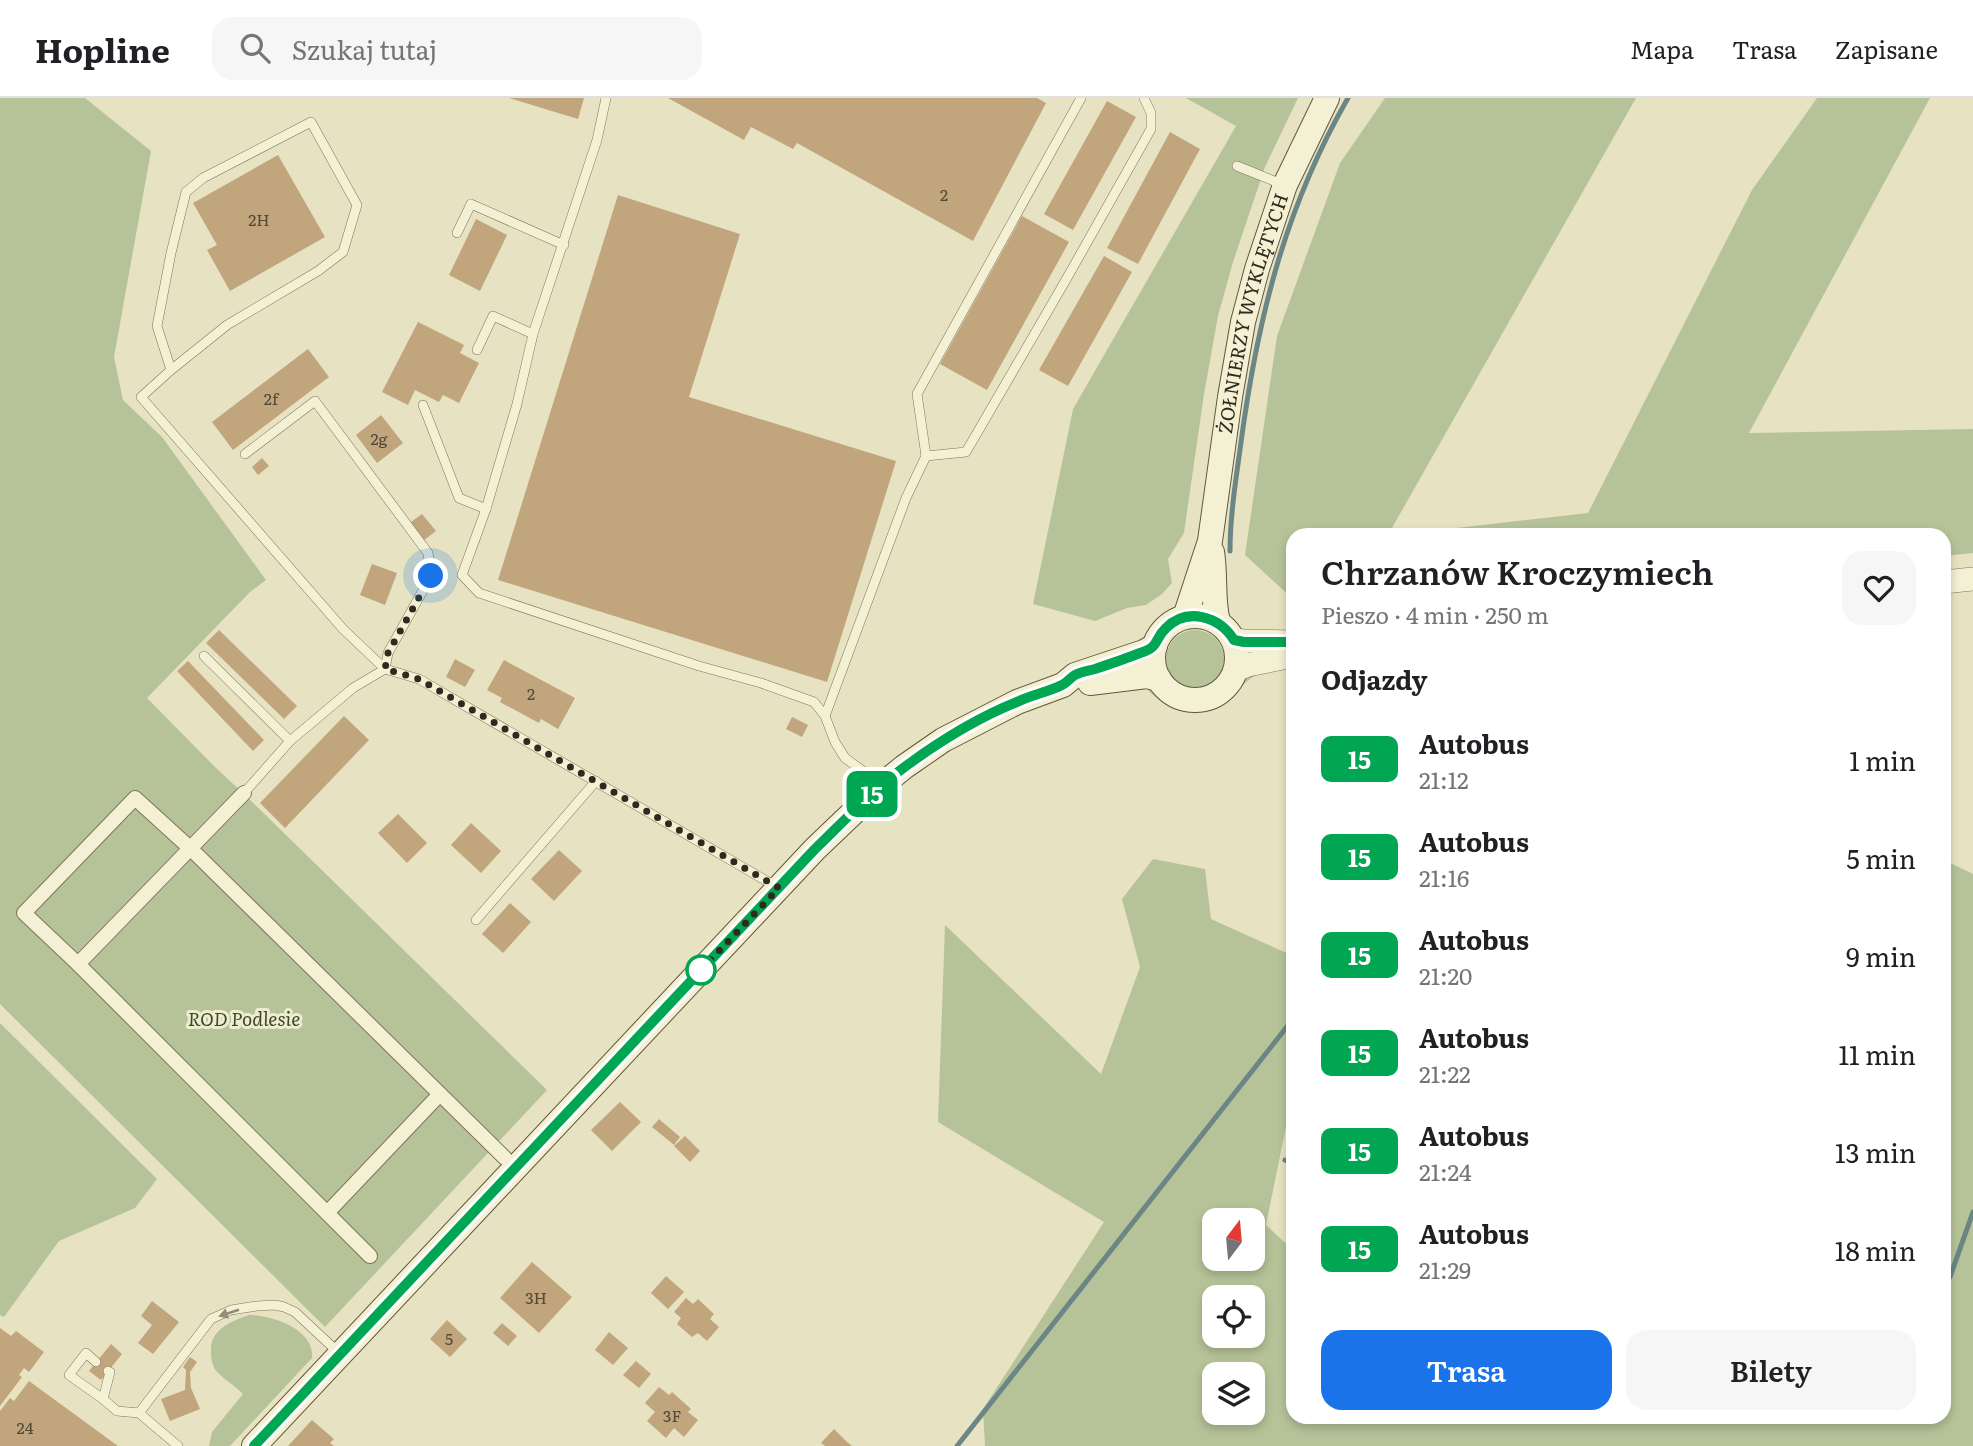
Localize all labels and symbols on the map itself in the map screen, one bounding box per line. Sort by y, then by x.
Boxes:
house number: 2 [940,182,948,206]
street label: ŻOŁNIERZY WYKLĘTYCH [1210,189,1294,435]
house number: 2H [248,207,270,231]
house number: 2f [264,386,280,410]
house number: 2g [370,426,388,450]
your location [413,558,448,593]
house number: 2 [527,681,535,705]
line badge: 15 [840,771,903,817]
unlabelled marker [686,955,716,985]
park label: ROD Podlesie [188,1004,300,1032]
north arrow [1202,1208,1265,1270]
house number: 3H [525,1285,547,1309]
one-way arrow [218,1308,239,1318]
house number: 5 [445,1326,453,1350]
house number: 3F [663,1403,681,1427]
house number: 24 [17,1415,34,1439]

